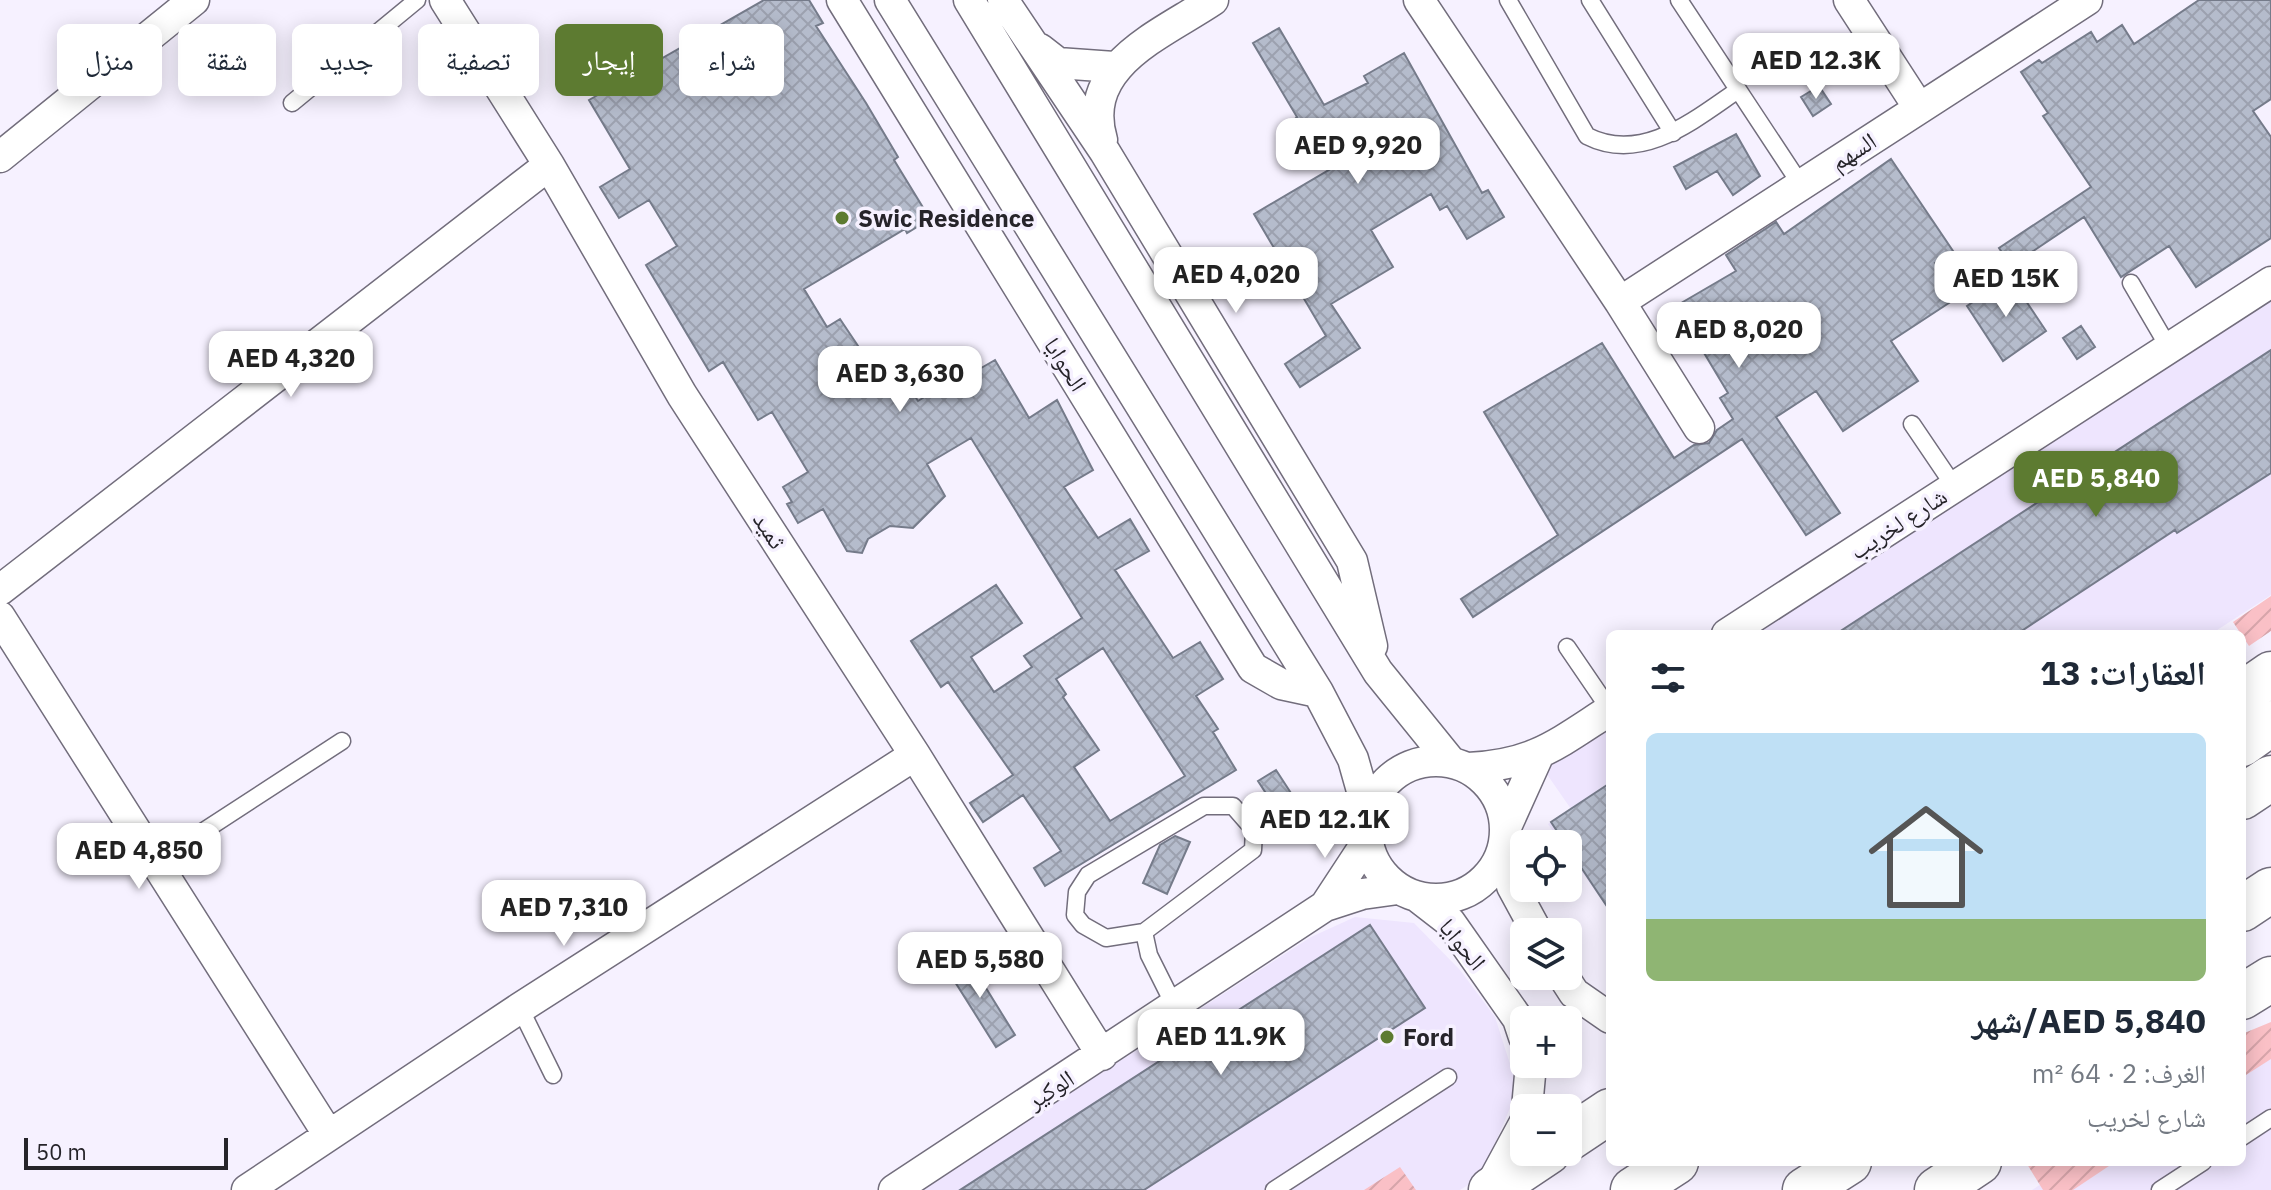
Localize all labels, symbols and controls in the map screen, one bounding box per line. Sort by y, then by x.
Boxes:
chip: منزل [57,24,162,96]
chip: شقة [178,24,276,96]
chip: جديد [292,24,402,96]
chip: تصفية [418,24,539,96]
chip: إيجار [555,24,663,96]
chip: شراء [679,24,784,96]
pin: AED 12.3K [1724,33,1908,101]
text: AED 12.3K [1751,42,1881,76]
pin: AED 9,920 [1266,118,1450,186]
street label: السهم [1824,124,1883,178]
text: AED 9,920 [1294,127,1422,161]
place label: Swic Residence [858,202,1035,234]
marker: Swic Residence [833,209,851,227]
pin: AED 4,020 [1144,247,1328,315]
pin: AED 15K [1932,251,2080,319]
text: AED 4,020 [1172,256,1300,290]
text: AED 15K [1952,260,2060,294]
pin: AED 8,020 [1647,302,1831,370]
text: AED 8,020 [1675,311,1803,345]
pin: AED 4,320 [199,331,383,399]
street label: الحوايا [1037,331,1095,397]
text: AED 4,320 [227,340,355,374]
pin: AED 3,630 [808,346,992,414]
text: AED 3,630 [836,355,964,389]
pin: AED 5,840 [2004,451,2188,519]
text: AED 5,840 [2032,460,2160,494]
street label: شارع لخريب [1843,480,1953,566]
street label: ثميد [746,505,794,555]
text: العقارات: 13 [2040,650,2206,694]
icon: filters [1646,656,1690,700]
icon: home [1854,785,1998,929]
pin: AED 12.1K [1233,792,1417,860]
text: AED 12.1K [1260,801,1390,835]
pin: AED 4,850 [47,823,231,891]
map controls [1510,830,1582,1166]
button: locate [1510,830,1582,902]
text: AED 4,850 [75,832,203,866]
pin: AED 7,310 [472,880,656,948]
text: AED 7,310 [500,889,628,923]
street label: الحوايا [1432,911,1494,977]
button: layers [1510,918,1582,990]
pin: AED 5,580 [888,932,1072,1000]
text: AED 5,580 [916,941,1044,975]
text: AED 5,840/شهر [1972,998,2206,1042]
button: + [1510,1006,1582,1078]
pin: AED 11.9K [1129,1009,1313,1077]
text: AED 11.9K [1156,1018,1286,1052]
place label: Ford [1403,1021,1454,1053]
marker: Ford [1378,1028,1396,1046]
text: الغرف: 2 · 64 m² [2032,1056,2206,1090]
street label: الوكير [1019,1062,1080,1117]
button: − [1510,1094,1582,1166]
text: شارع لخريب [2087,1100,2206,1134]
scale bar [24,1134,228,1170]
text: 50 m [36,1137,87,1166]

